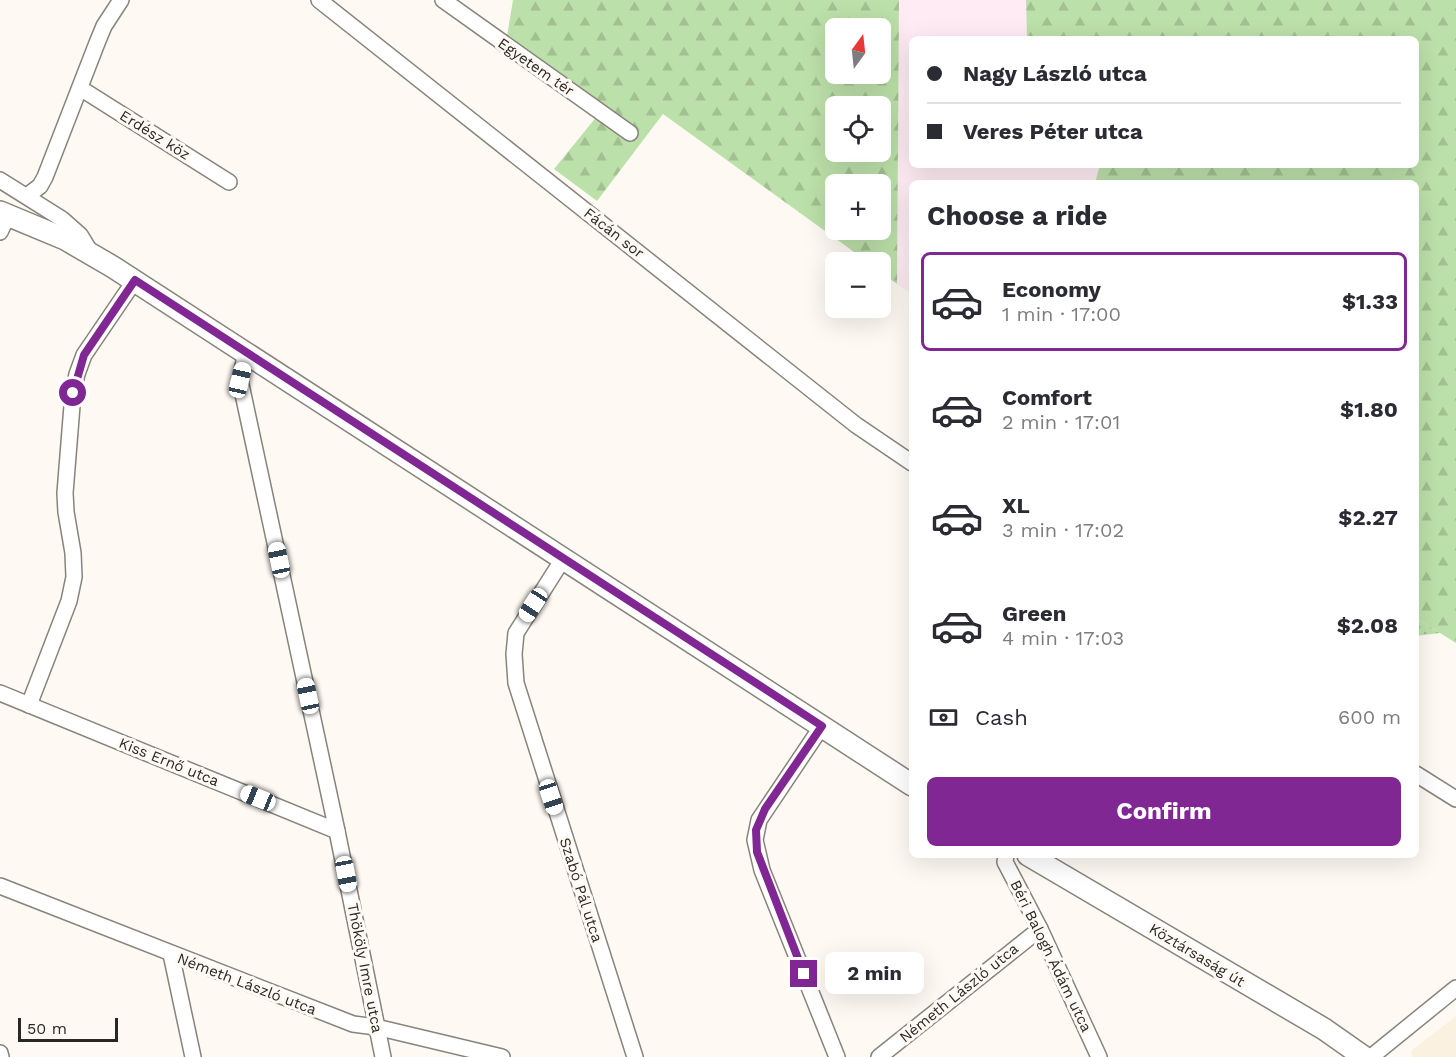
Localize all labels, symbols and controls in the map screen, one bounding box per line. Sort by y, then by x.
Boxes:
north arrow [825,18,891,84]
map controls [825,18,891,318]
street label: Egyetem tér [494,34,578,100]
text: Nagy László utca [963,61,1147,86]
button: locate [825,96,891,162]
street label: Erdész köz [116,106,194,164]
text: Veres Péter utca [963,119,1143,144]
button: + [825,174,891,240]
text: Choose a ride [927,200,1107,232]
street label: Fácán sor [580,204,648,262]
button: − [825,252,891,318]
icon: car [930,275,984,329]
text: Economy [1002,277,1101,302]
text: $1.33 [1342,289,1398,314]
text: 1 min · 17:00 [1002,302,1121,326]
car [227,360,253,400]
route start [59,379,86,406]
icon: car [930,383,984,437]
text: Comfort [1002,385,1092,410]
text: $1.80 [1340,397,1398,422]
text: 2 min · 17:01 [1002,410,1120,434]
icon: car [930,491,984,545]
text: XL [1002,493,1030,518]
text: $2.27 [1338,505,1398,530]
text: 3 min · 17:02 [1002,518,1124,542]
car [266,541,292,579]
car [516,585,550,625]
icon: car [930,599,984,653]
text: Green [1002,601,1066,626]
text: $2.08 [1337,613,1398,638]
text: 4 min · 17:03 [1002,626,1124,650]
car [295,677,321,715]
icon: cash [927,701,960,734]
text: Cash [975,705,1028,730]
text: 600 m [1338,705,1401,729]
street label: Kiss Ernő utca [116,734,222,790]
car [537,777,565,817]
button: Confirm [927,777,1401,846]
car [238,783,278,813]
street label: Szabó Pál utca [556,835,607,945]
car [334,855,358,893]
street label: Béri Balogh Ádám utca [1006,877,1096,1035]
street label: Thököly Imre utca [344,902,386,1035]
street label: Köztársaság út [1146,919,1249,991]
street label: Németh László utca [896,939,1022,1046]
street label: Németh László utca [175,949,320,1019]
callout: 2 min [825,953,924,995]
route end [790,960,817,987]
text: 2 min [847,961,902,985]
scale bar [18,1015,118,1042]
text: 50 m [27,1019,67,1038]

